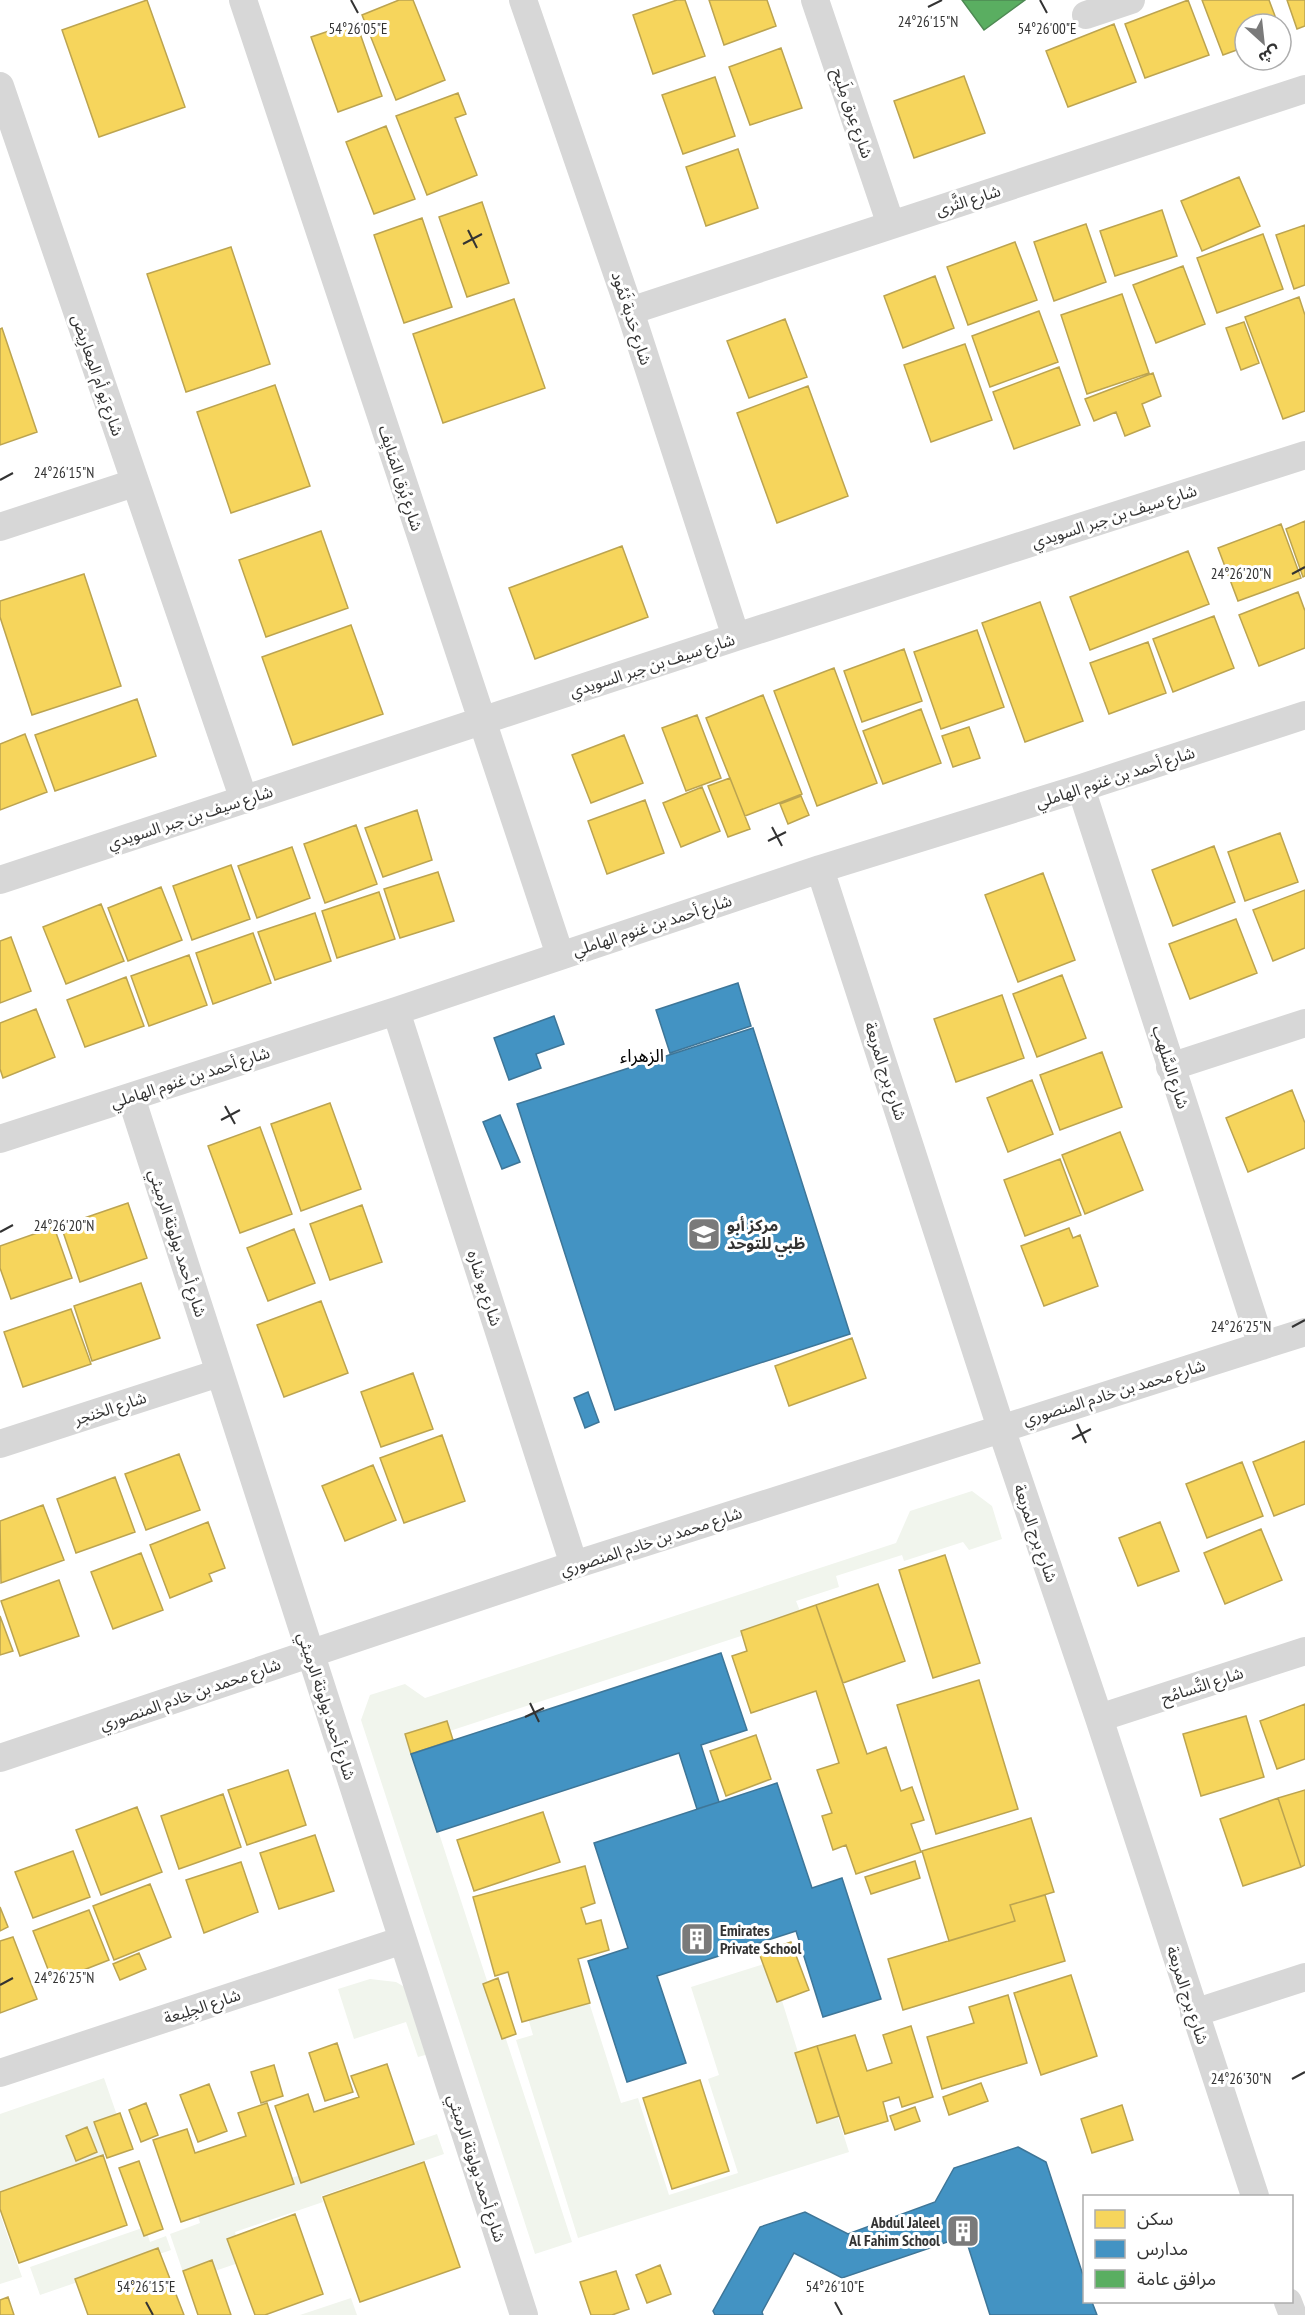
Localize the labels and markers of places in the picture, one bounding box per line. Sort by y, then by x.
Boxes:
place label: مركز أبو ظبي للتوحد [727,1215,806,1257]
school or university icon: مركز أبو ظبي للتوحد [686,1216,722,1252]
place label: Emirates Private School [720,1920,801,1958]
building icon: Emirates Private School [679,1921,715,1957]
place label: Abdul Jaleel Al Fahim School [848,2212,940,2250]
building icon: Abdul Jaleel Al Fahim School [945,2213,981,2249]

